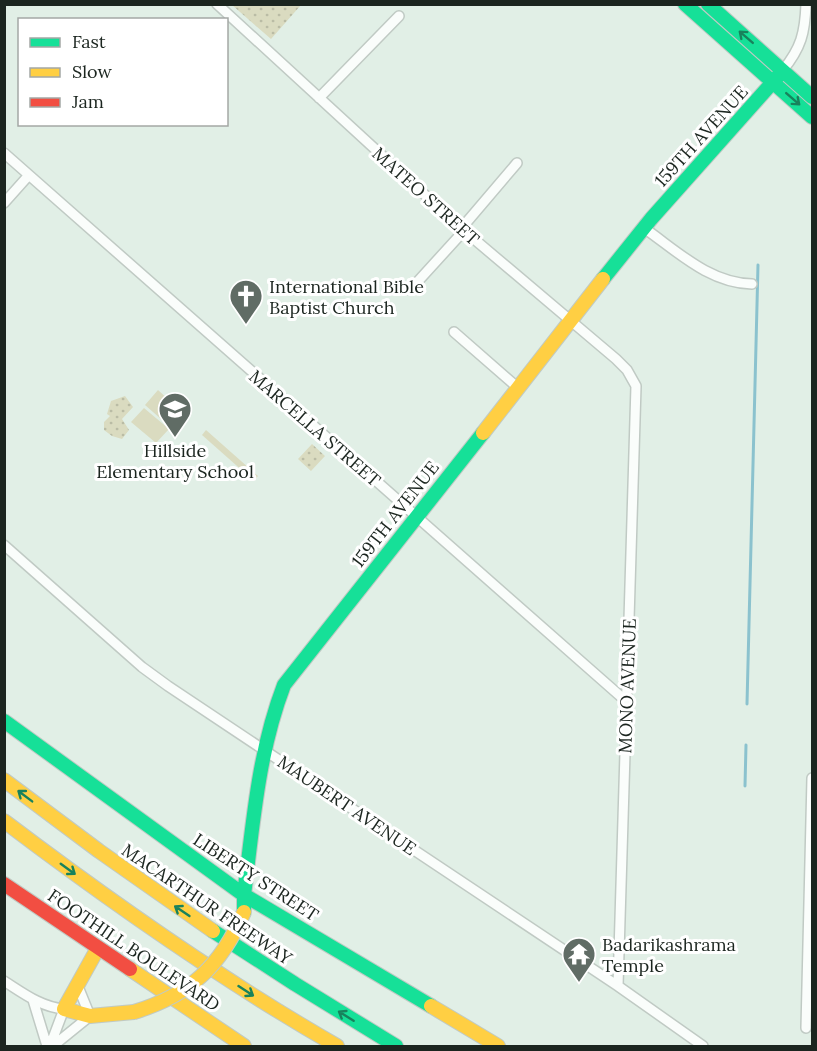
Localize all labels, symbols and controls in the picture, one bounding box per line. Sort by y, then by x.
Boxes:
legend [18,18,228,126]
text: Fast [72,30,106,53]
one-way arrow [739,30,754,44]
text: Slow [72,60,112,83]
street label: 159TH AVENUE [649,80,753,192]
text: Jam [71,90,104,113]
one-way arrow [785,92,800,106]
street label: MATEO STREET [368,142,485,250]
place label: International Bible Baptist Church [269,275,424,319]
church icon: International Bible Baptist Church [228,278,264,325]
street label: MARCELLA STREET [244,365,386,492]
school or university icon: Hillside Elementary School [157,391,193,438]
place label: Hillside Elementary School [96,439,254,483]
street label: 159TH AVENUE [346,456,444,572]
street label: MONO AVENUE [613,618,641,754]
street label: MAUBERT AVENUE [273,750,421,860]
one-way arrow [17,789,33,802]
street label: LIBERTY STREET [189,828,323,926]
street label: MACARTHUR FREEWAY [117,838,297,970]
one-way arrow [59,862,75,875]
street label: FOOTHILL BOULEVARD [44,884,224,1016]
one-way arrow [174,905,191,917]
place label: Badarikashrama Temple [602,933,736,977]
temple icon: Badarikashrama Temple [561,936,597,983]
one-way arrow [237,985,254,997]
one-way arrow [338,1010,355,1022]

